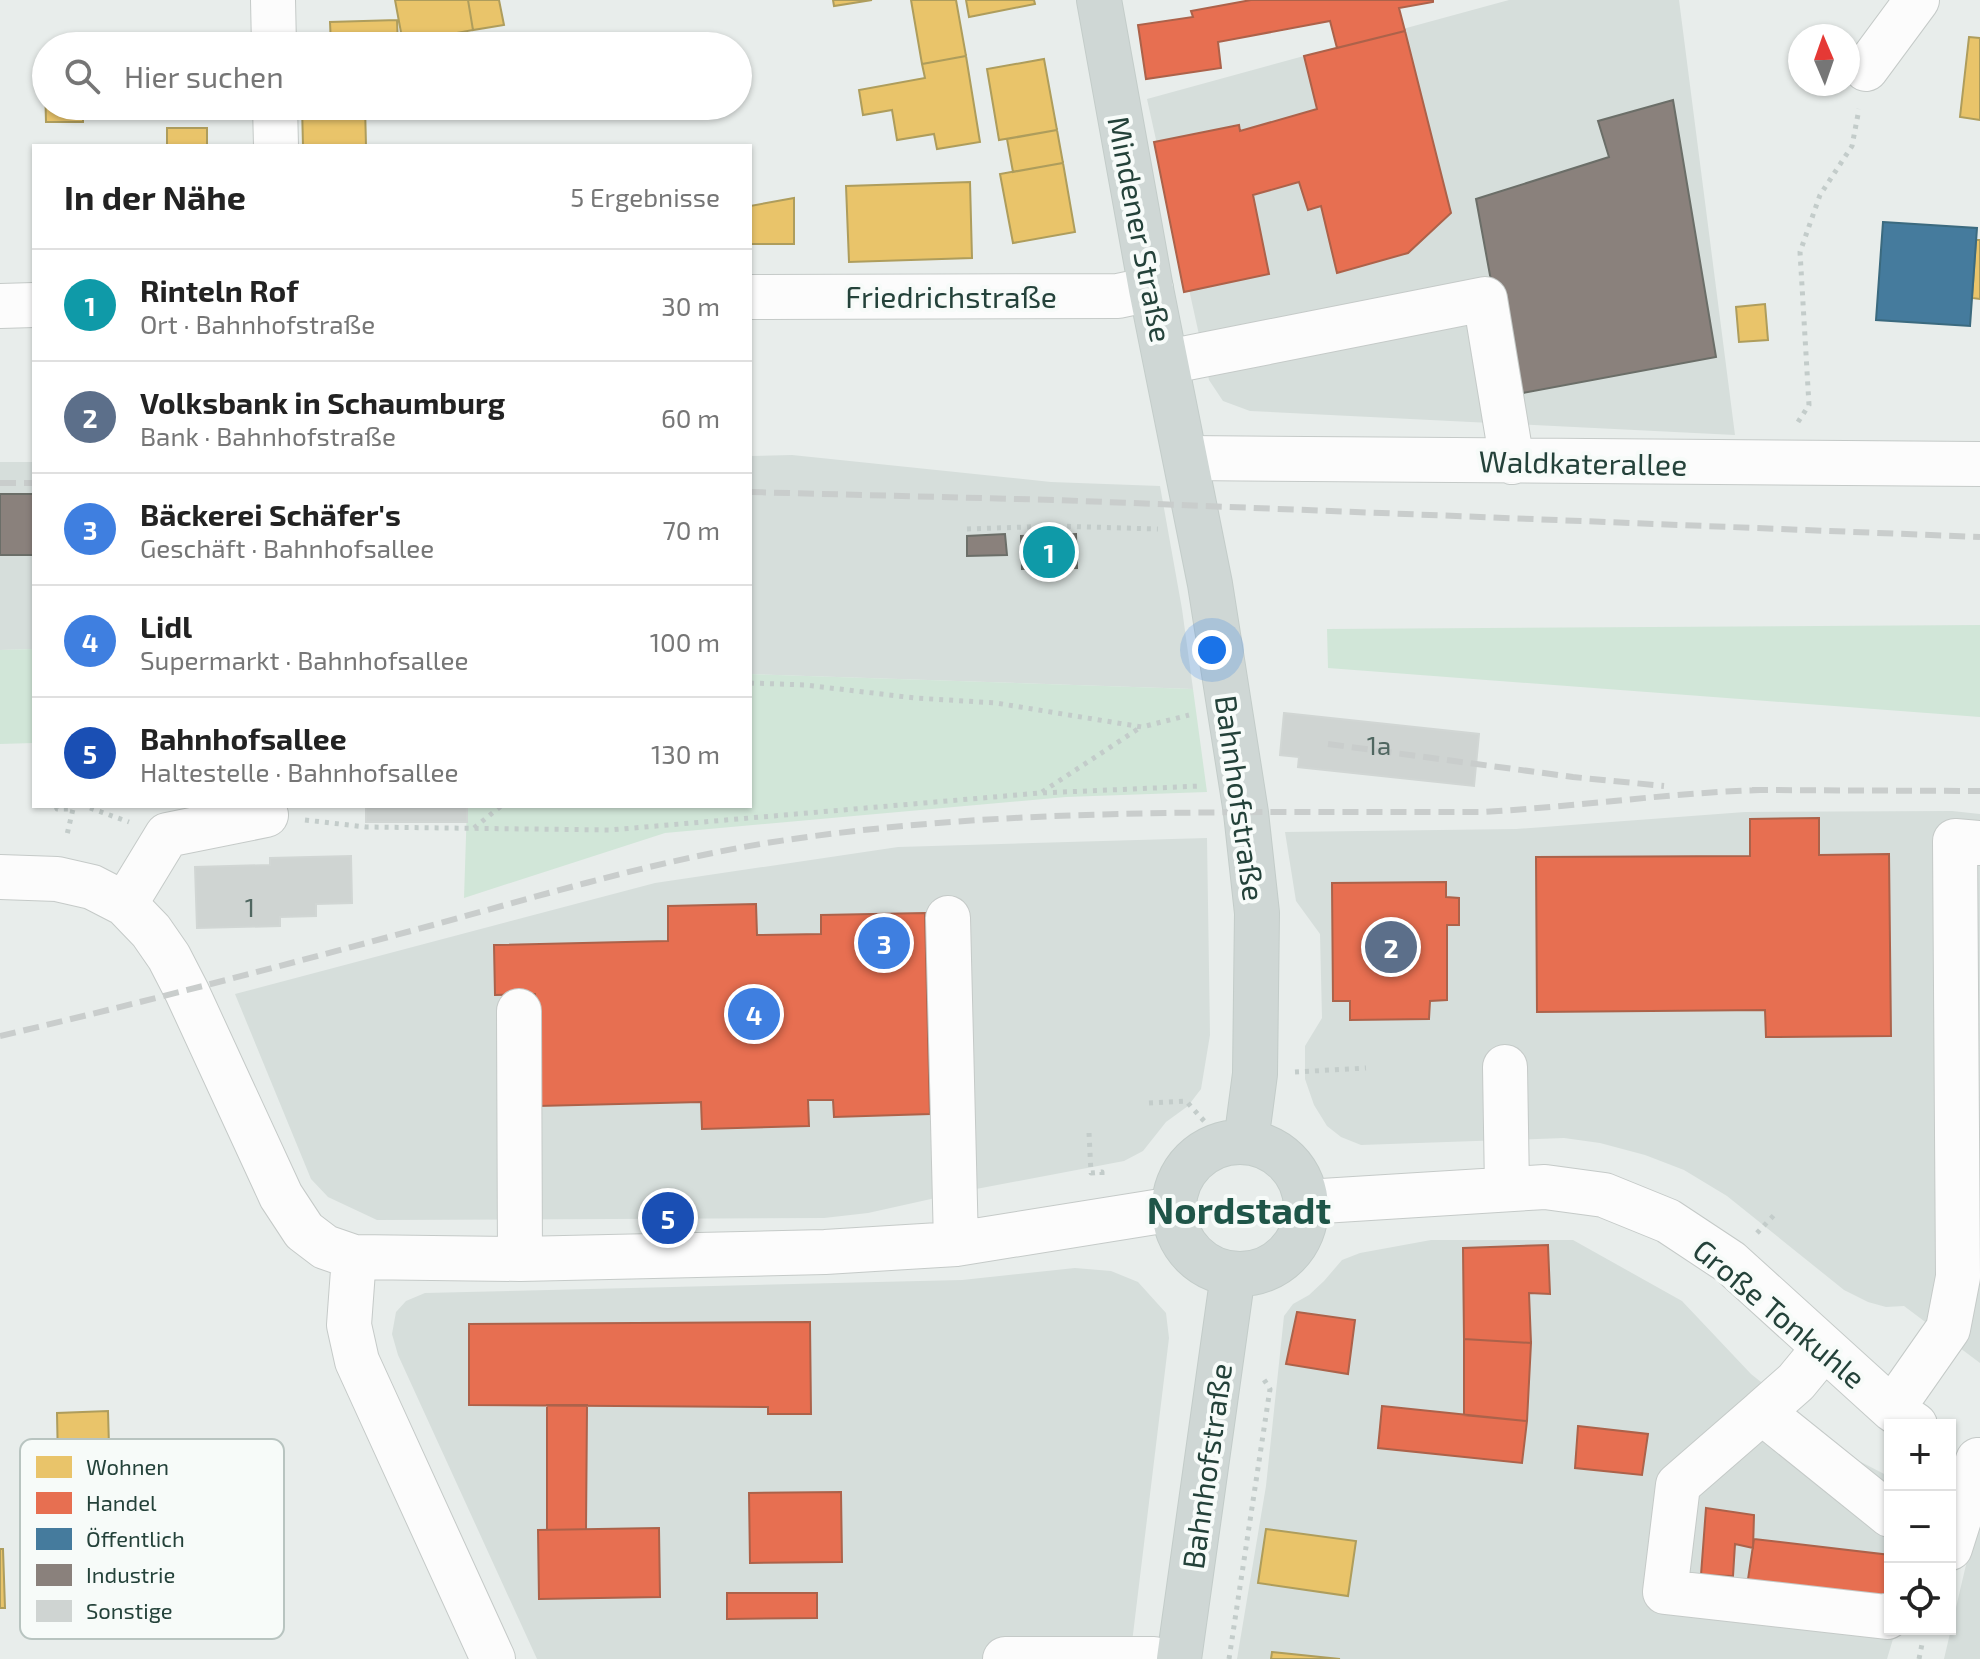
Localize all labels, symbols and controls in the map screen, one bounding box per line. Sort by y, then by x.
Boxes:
north arrow [1788,24,1860,96]
search box [32,32,752,120]
icon: search [60,54,104,98]
text: Hier suchen [124,58,284,94]
street label: Mindener Straße [1101,113,1181,345]
text: In der Nähe [64,176,246,217]
text: 5 Ergebnisse [570,181,720,212]
text: Rinteln Rof [140,272,298,308]
street label: Friedrichstraße [845,278,1057,314]
text: 1 [84,290,96,321]
text: 30 m [661,290,720,321]
text: Ort · Bahnhofstraße [140,308,375,339]
text: Volksbank in Schaumburg [140,384,505,420]
text: 2 [82,402,98,433]
text: 60 m [661,402,720,433]
text: Bank · Bahnhofstraße [140,420,396,451]
street label: Waldkaterallee [1478,442,1688,482]
text: Bäckerei Schäfer's [140,496,401,532]
text: 3 [83,514,97,545]
text: 70 m [662,514,720,545]
pin: 1 [1023,522,1075,582]
text: Geschäft · Bahnhofsallee [140,532,434,563]
text: Lidl [140,608,192,644]
text: 4 [82,626,98,657]
text: 100 m [650,626,720,657]
your location [1192,630,1232,670]
text: Supermarkt · Bahnhofsallee [140,644,468,675]
street label: Bahnhofstraße [1209,693,1273,903]
text: Bahnhofsallee [140,720,347,756]
house number: 1a [1367,729,1391,760]
text: 5 [83,738,97,769]
text: 130 m [651,738,720,769]
text: Haltestelle · Bahnhofsallee [140,756,458,787]
house number: 1 [245,891,255,922]
pin: 3 [858,913,910,973]
pin: 2 [1365,917,1417,977]
pin: 4 [728,984,780,1044]
district label: Nordstadt [1147,1186,1331,1232]
pin: 5 [642,1188,694,1248]
street label: Große Tonkuhle [1687,1231,1873,1395]
street label: Bahnhofstraße [1174,1361,1238,1571]
map controls [1884,1419,1956,1635]
button: + [1884,1419,1956,1491]
legend [20,1439,284,1639]
text: Wohnen [86,1453,169,1479]
text: Handel [86,1489,157,1515]
button: − [1884,1491,1956,1563]
text: Öffentlich [86,1525,185,1551]
text: Industrie [86,1561,175,1587]
button: locate [1884,1563,1956,1635]
text: Sonstige [86,1597,173,1623]

